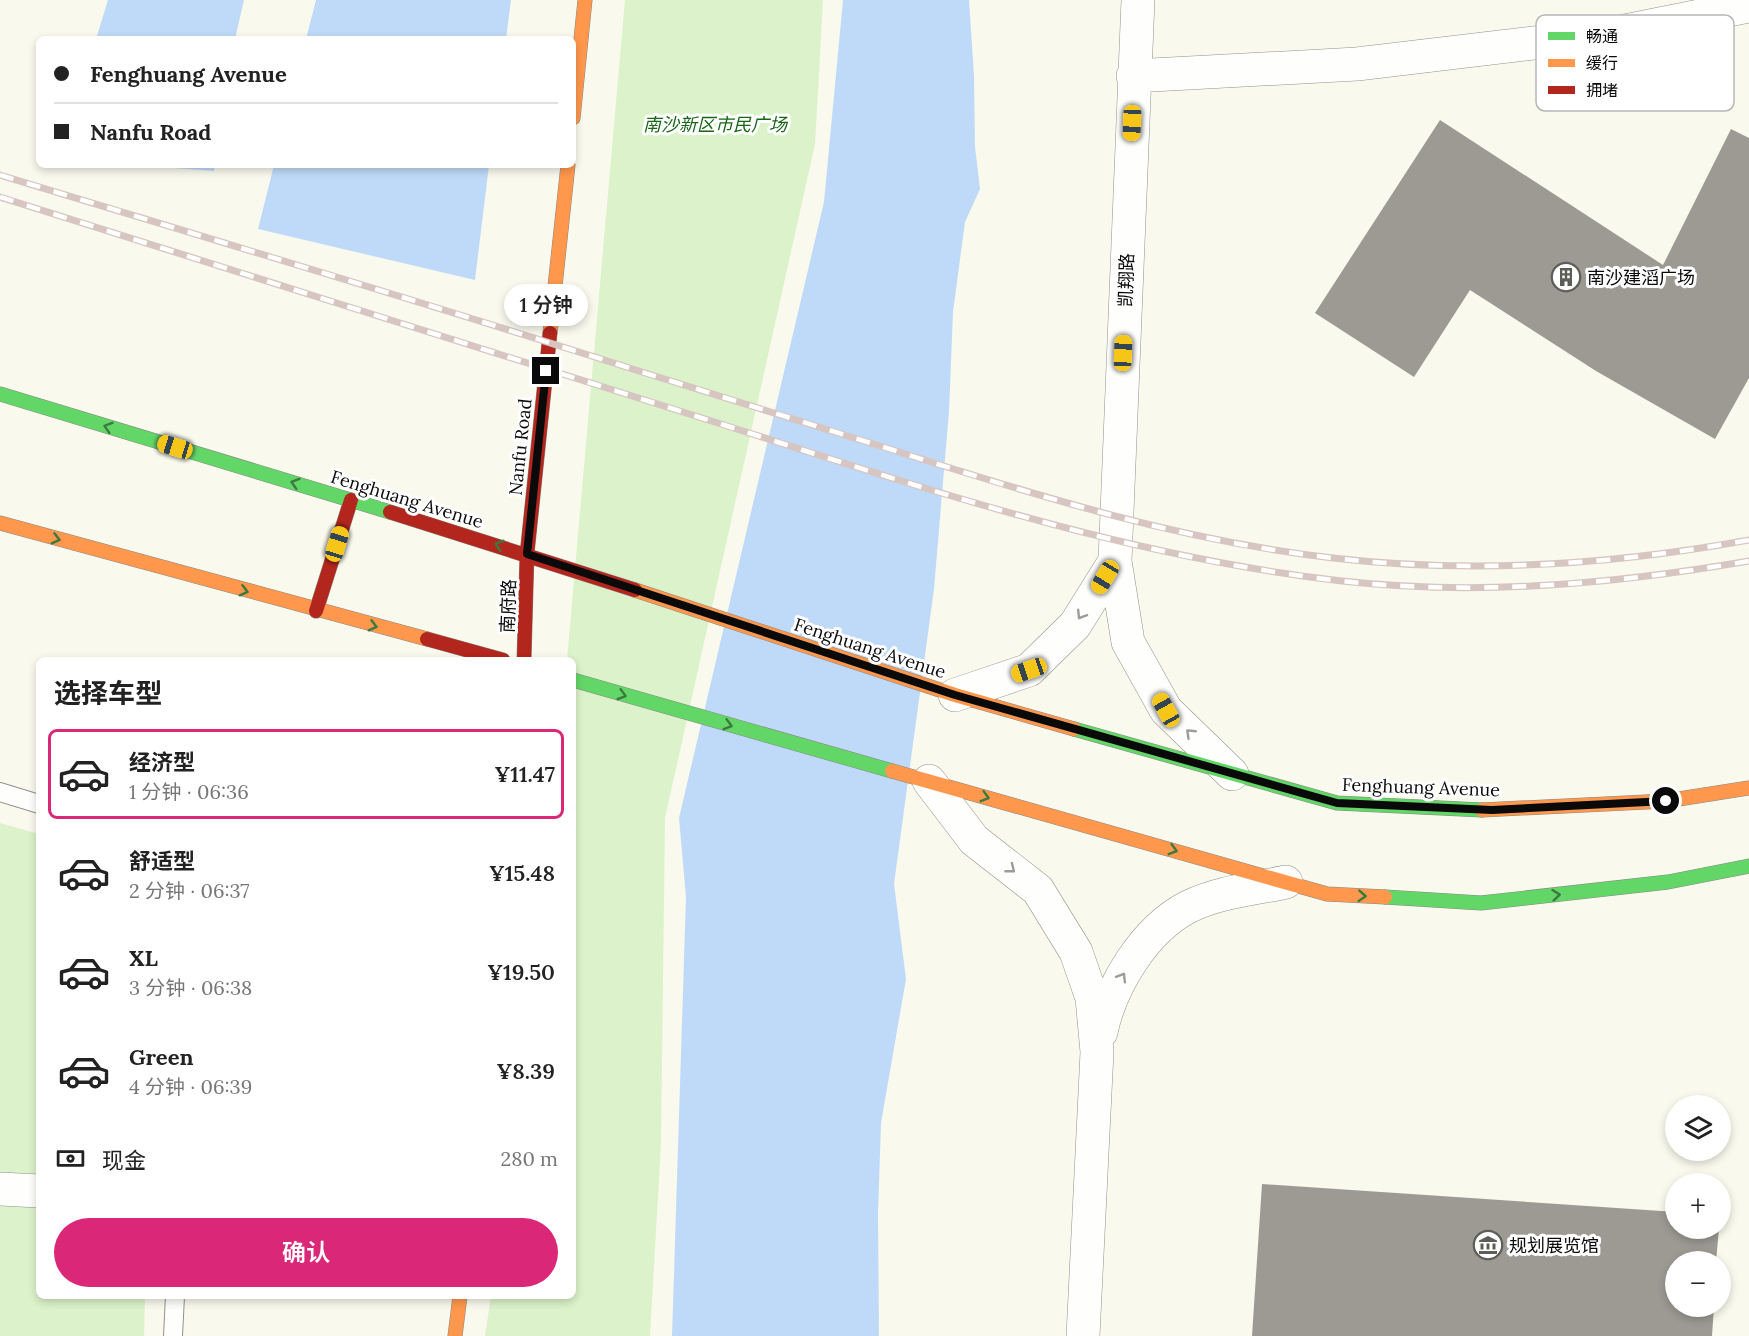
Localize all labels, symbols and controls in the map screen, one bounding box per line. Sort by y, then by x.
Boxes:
legend [1536,15,1734,111]
text: 畅通 [1586,26,1618,46]
text: 缓行 [1586,53,1618,73]
text: Fenghuang Avenue [90,60,287,88]
text: 拥堵 [1586,80,1618,100]
car [1122,105,1142,141]
park label: 南沙新区市民广场 [643,113,789,136]
text: Nanfu Road [90,118,211,146]
street label: 凯翔路 [1114,253,1138,307]
building icon: 南沙建滔广场 [1550,261,1582,293]
place label: 南沙建滔广场 [1587,266,1695,289]
callout: 1 分钟 [504,284,588,326]
text: 1 分钟 [519,292,573,317]
car [1113,335,1133,371]
route end [532,357,559,384]
street label: Nanfu Road [503,397,537,497]
one-way arrow [103,422,114,434]
car [155,433,195,461]
street label: Fenghuang Avenue [328,465,486,533]
one-way arrow [290,478,301,490]
car [323,524,351,564]
one-way arrow [51,531,61,544]
one-way arrow [494,540,505,552]
car [1088,557,1122,597]
street label: 南府路 [496,579,520,633]
one-way arrow [238,584,249,596]
one-way arrow [1077,609,1089,619]
street label: Fenghuang Avenue [791,613,949,683]
one-way arrow [368,618,378,631]
car [1009,656,1049,684]
text: 选择车型 [54,676,162,710]
one-way arrow [616,688,627,700]
car [1149,690,1183,730]
one-way arrow [722,718,732,730]
one-way arrow [1187,729,1197,740]
icon: car [57,747,111,801]
text: 经济型 [129,748,195,776]
text: ¥11.47 [495,760,555,788]
street label: Fenghuang Avenue [1342,773,1501,801]
text: 1 分钟 · 06:36 [129,779,249,804]
route start [1652,787,1679,814]
one-way arrow [980,790,990,802]
one-way arrow [1167,843,1178,855]
icon: car [57,846,111,900]
text: 舒适型 [129,847,195,875]
text: ¥15.48 [489,859,555,887]
one-way arrow [1005,862,1016,873]
text: 2 分钟 · 06:37 [129,878,249,903]
one-way arrow [1357,889,1366,902]
one-way arrow [1552,889,1561,902]
text: XL [129,944,158,972]
icon: car [57,945,111,999]
text: ¥19.50 [487,958,555,986]
one-way arrow [1115,973,1127,983]
text: 3 分钟 · 06:38 [129,975,252,1000]
text: Green [129,1043,194,1071]
icon: car [57,1044,111,1098]
text: ¥8.39 [497,1057,555,1085]
text: 4 分钟 · 06:39 [129,1074,252,1099]
map controls [1665,1095,1731,1317]
button: layers [1665,1095,1731,1161]
icon: cash [54,1142,87,1175]
text: 现金 [102,1146,146,1174]
text: 280 m [500,1146,558,1171]
button: + [1665,1173,1731,1239]
button: 确认 [54,1218,558,1287]
museum icon: 规划展览馆 [1472,1229,1504,1261]
place label: 规划展览馆 [1509,1234,1599,1257]
button: − [1665,1251,1731,1317]

